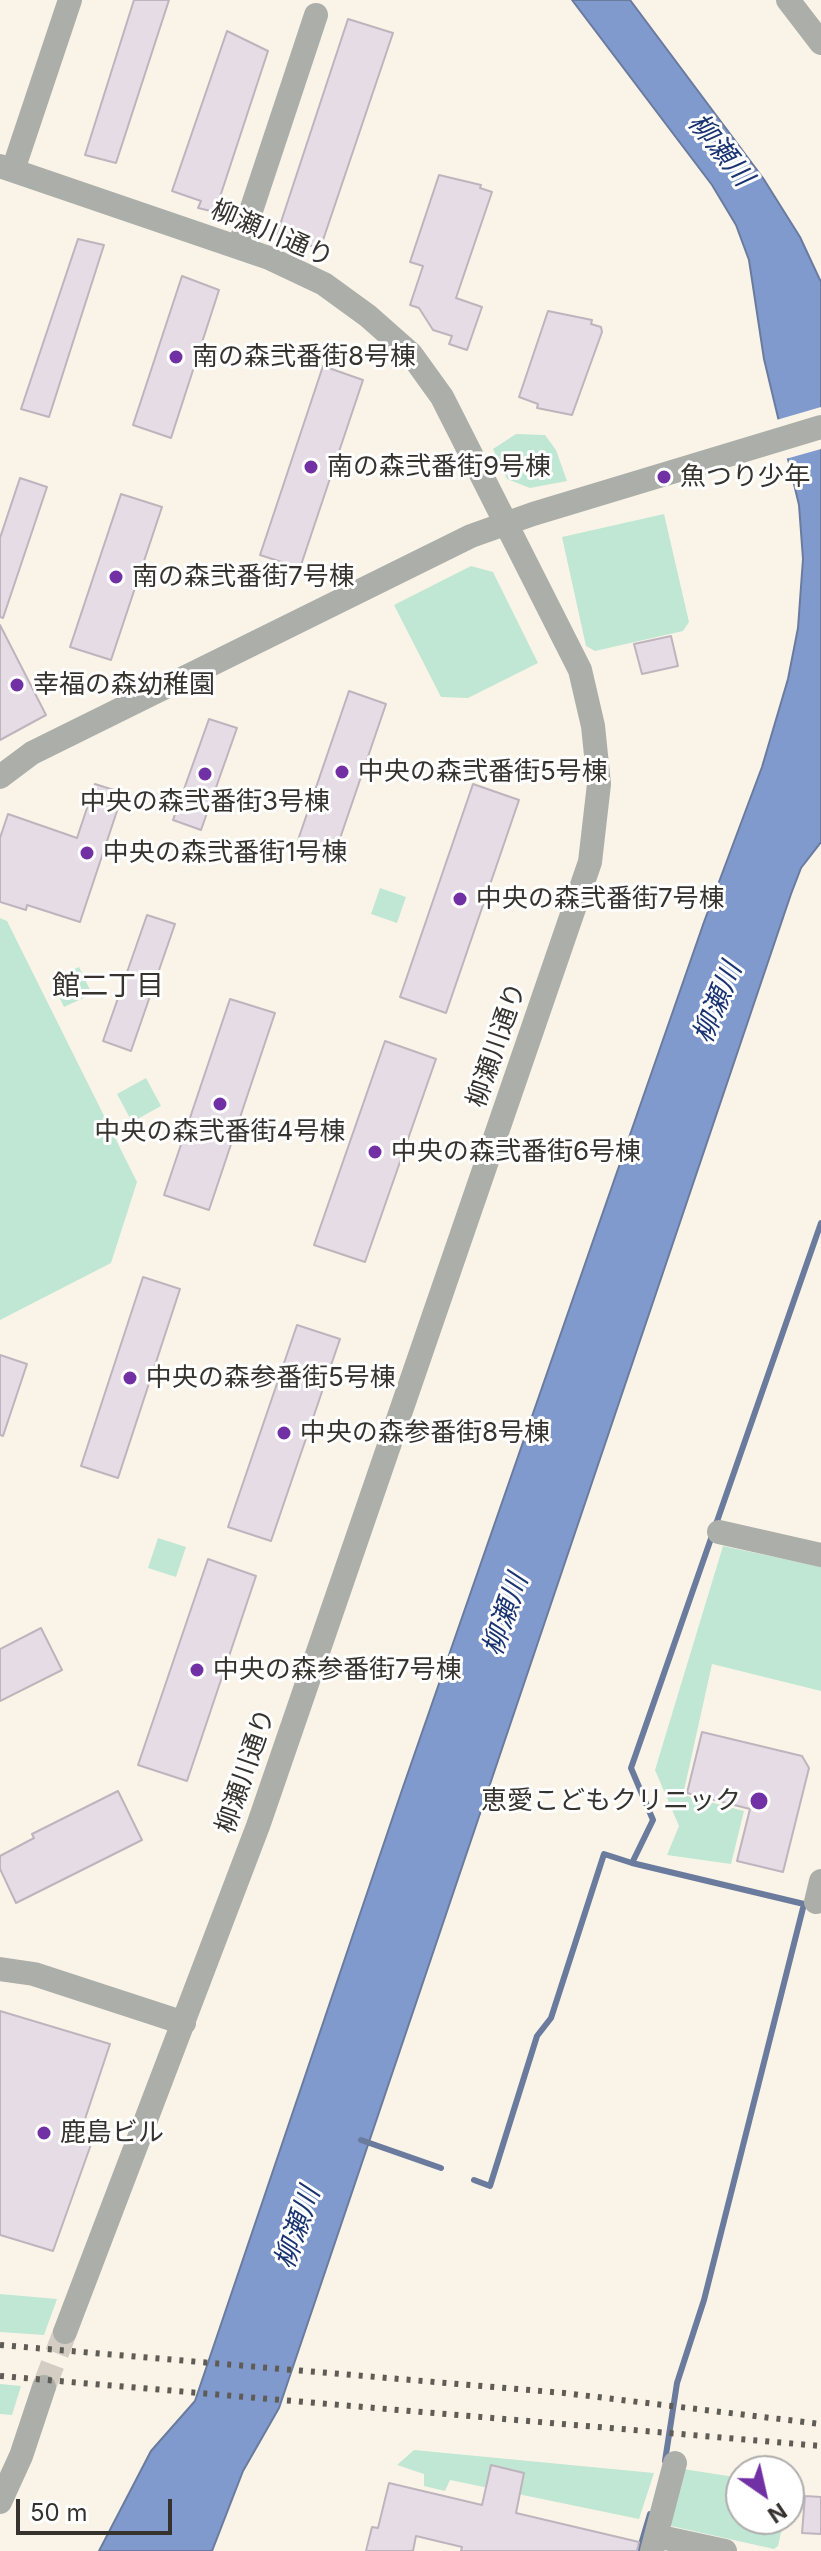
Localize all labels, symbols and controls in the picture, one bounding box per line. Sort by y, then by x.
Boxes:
water label: 柳瀬川 [681,107,759,193]
street label: 柳瀬川通り [206,194,338,274]
place label: 南の森弐番街8号棟 [192,341,416,373]
marker: 南の森弐番街8号棟 [167,348,185,366]
place label: 南の森弐番街9号棟 [327,451,551,483]
marker: 南の森弐番街9号棟 [302,458,320,476]
place label: 魚つり少年 [680,461,810,493]
marker: 魚つり少年 [655,468,673,486]
place label: 南の森弐番街7号棟 [132,561,355,593]
marker: 南の森弐番街7号棟 [107,568,125,586]
place label: 幸福の森幼稚園 [33,669,215,701]
marker: 幸福の森幼稚園 [8,676,26,694]
place label: 中央の森弐番街5号棟 [358,756,608,788]
marker: 中央の森弐番街5号棟 [333,763,351,781]
marker: 中央の森弐番街3号棟 [196,765,214,783]
place label: 中央の森弐番街3号棟 [80,786,330,818]
place label: 中央の森弐番街1号棟 [103,837,348,869]
marker: 中央の森弐番街1号棟 [78,844,96,862]
place label: 中央の森弐番街7号棟 [476,883,725,915]
marker: 中央の森弐番街7号棟 [451,890,469,908]
water label: 柳瀬川 [687,958,749,1048]
district label: 館二丁目 [52,970,164,1004]
street label: 柳瀬川通り [461,978,533,1112]
marker: 中央の森弐番街4号棟 [211,1095,229,1113]
place label: 中央の森弐番街4号棟 [95,1116,345,1148]
place label: 中央の森弐番街6号棟 [391,1136,641,1168]
marker: 中央の森弐番街6号棟 [366,1143,384,1161]
place label: 中央の森参番街5号棟 [146,1362,396,1394]
marker: 中央の森参番街5号棟 [121,1369,139,1387]
place label: 中央の森参番街8号棟 [300,1417,550,1449]
marker: 中央の森参番街8号棟 [275,1424,293,1442]
water label: 柳瀬川 [476,1570,536,1660]
place label: 中央の森参番街7号棟 [213,1654,462,1686]
marker: 中央の森参番街7号棟 [188,1661,206,1679]
street label: 柳瀬川通り [210,1704,282,1838]
place label: 恵愛こどもクリニック [481,1785,741,1817]
marker: 恵愛こどもクリニック [748,1790,770,1812]
place label: 鹿島ビル [60,2117,164,2149]
marker: 鹿島ビル [35,2124,53,2142]
water label: 柳瀬川 [268,2183,328,2273]
north arrow [725,2455,805,2535]
scale bar [20,2483,176,2533]
text: 50 m [30,2498,88,2527]
text: N [763,2498,792,2529]

